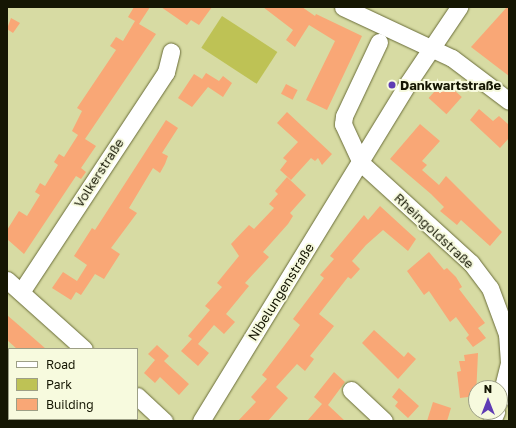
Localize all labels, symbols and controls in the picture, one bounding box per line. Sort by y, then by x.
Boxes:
place label: Dankwartstraße [400,77,501,93]
marker: Dankwartstraße [387,80,397,90]
street label: Volkerstraße [71,136,127,210]
street label: Rheingoldstraße [391,190,477,272]
street label: Nibelungenstraße [245,240,317,344]
legend [8,348,138,420]
text: Road [46,357,75,372]
text: Park [46,377,72,392]
north arrow [468,380,508,420]
text: N [484,382,492,395]
text: Building [46,397,94,412]

